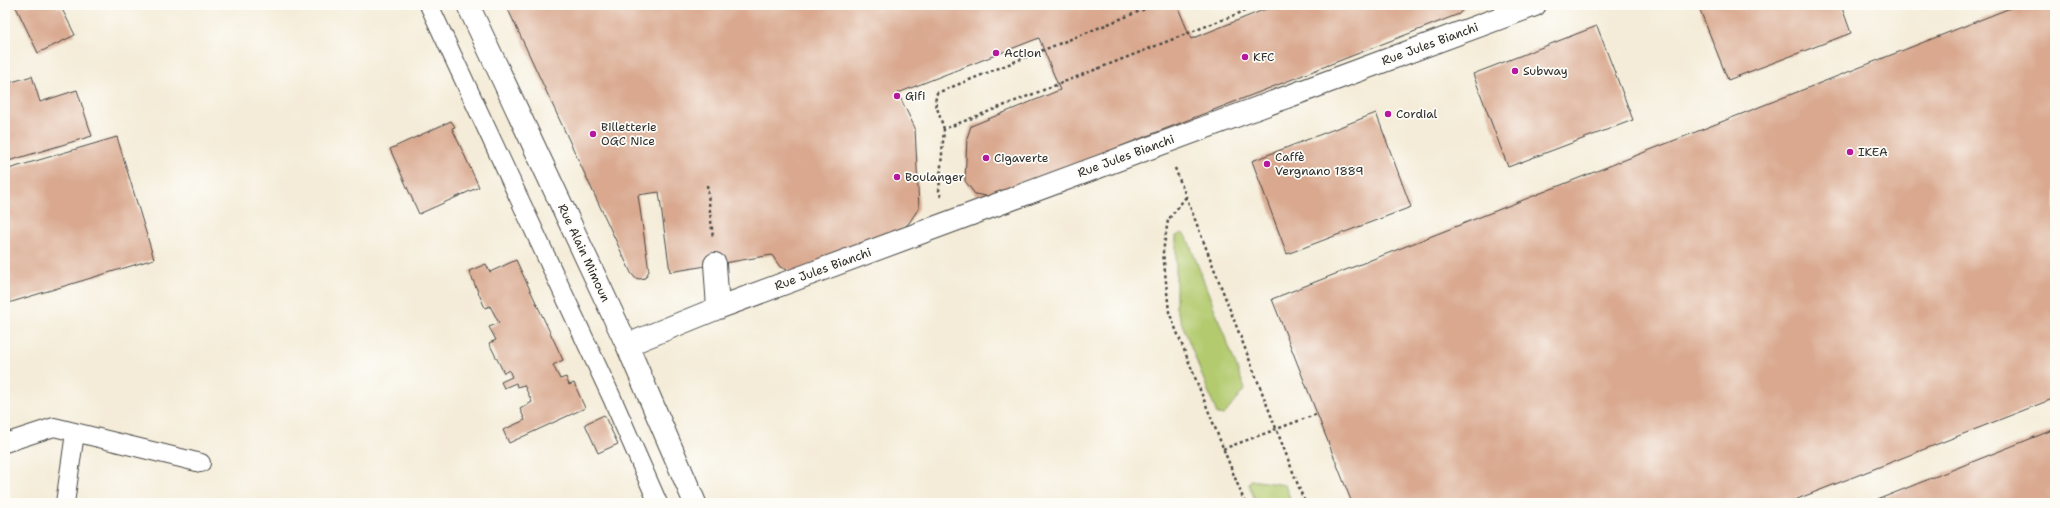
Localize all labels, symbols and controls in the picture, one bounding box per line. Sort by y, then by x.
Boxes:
street label: Rue Jules Bianchi [1379,19,1481,69]
place label: Action [1004,45,1041,61]
marker: Action [991,48,1001,58]
place label: KFC [1253,49,1274,65]
marker: KFC [1240,52,1250,62]
place label: Subway [1523,63,1568,79]
marker: Subway [1510,66,1520,76]
place label: Gifi [905,88,925,104]
marker: Gifi [892,91,902,101]
place label: Cordial [1396,106,1438,122]
marker: Cordial [1383,109,1393,119]
place label: Billetterie OGC Nice [601,119,657,149]
marker: Billetterie OGC Nice [588,129,598,139]
street label: Rue Jules Bianchi [1075,131,1177,181]
place label: IKEA [1858,144,1888,160]
marker: IKEA [1845,147,1855,157]
place label: Caffè Vergnano 1889 [1275,149,1364,179]
place label: Cigaverte [994,150,1049,166]
marker: Cigaverte [981,153,991,163]
marker: Caffè Vergnano 1889 [1262,159,1272,169]
place label: Boulanger [905,169,964,185]
marker: Boulanger [892,172,902,182]
street label: Rue Alain Mimoun [554,201,614,305]
street label: Rue Jules Bianchi [772,244,874,294]

